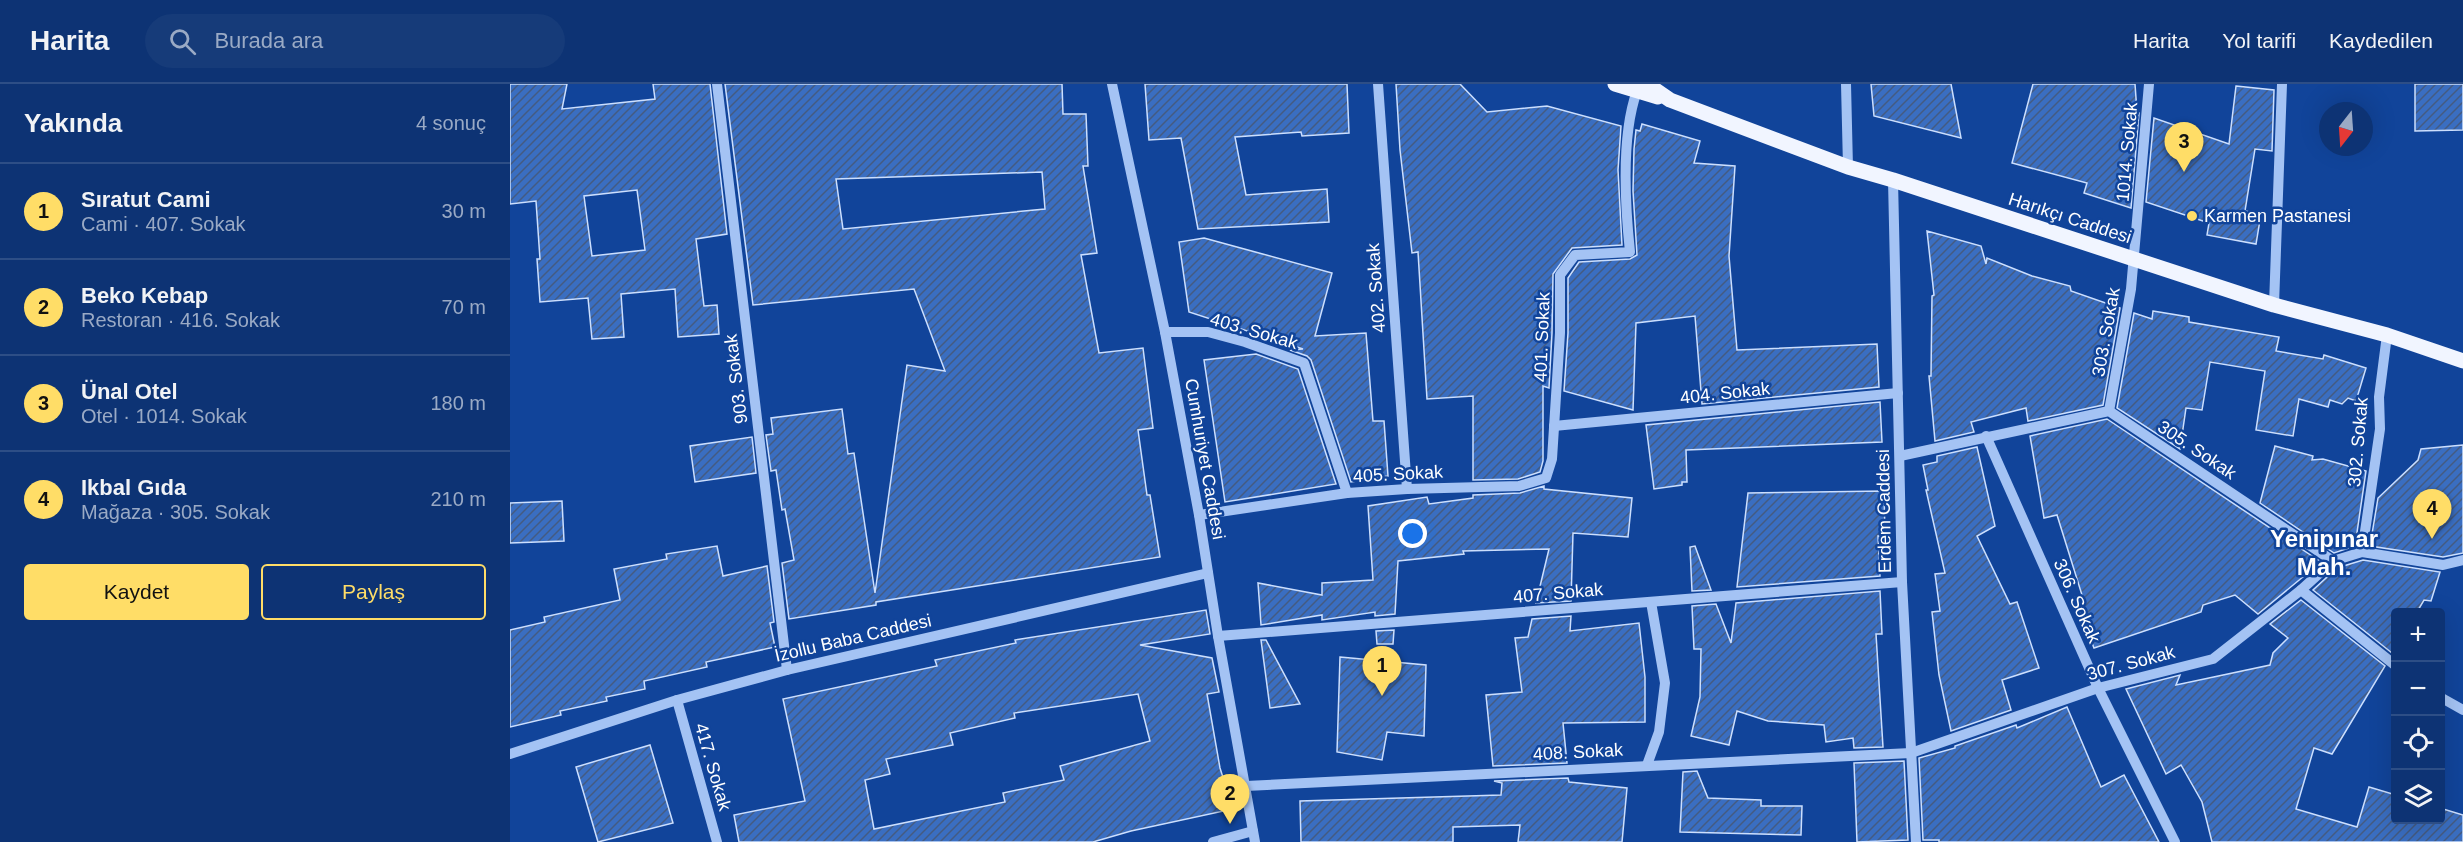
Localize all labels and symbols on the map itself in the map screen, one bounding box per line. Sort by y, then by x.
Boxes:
street label: 1014. Sokak [2113,100,2141,203]
north arrow [2319,102,2373,156]
pin: 3 [2164,122,2204,172]
street label: Harıkçı Caddesi [2006,189,2134,247]
place label: Karmen Pastanesi [2204,206,2351,226]
marker: Karmen Pastanesi [2185,209,2199,223]
street label: 402. Sokak [1363,241,1389,334]
street label: 303. Sokak [2088,285,2124,378]
street label: 401. Sokak [1530,291,1554,382]
street label: 403. Sokak [1208,309,1301,353]
street label: 903. Sokak [720,332,751,425]
street label: Cumhuriyet Caddesi [1181,377,1229,541]
street label: 404. Sokak [1679,378,1772,408]
street label: 302. Sokak [2344,395,2372,488]
street label: 305. Sokak [2154,417,2241,484]
street label: Erdem Caddesi [1873,449,1895,573]
street label: 405. Sokak [1353,462,1444,486]
pin: 4 [2412,490,2452,539]
your location [1398,519,1427,548]
district label: Yenipınar Mah. [2270,525,2378,580]
street label: 306. Sokak [2050,556,2105,647]
street label: 407. Sokak [1512,579,1605,607]
street label: İzollu Baba Caddesi [773,610,933,666]
street label: 307. Sokak [2085,641,2178,684]
pin: 1 [1362,646,1402,696]
street label: 417. Sokak [691,721,735,814]
street label: 408. Sokak [1533,740,1624,764]
pin: 2 [1210,774,1250,824]

